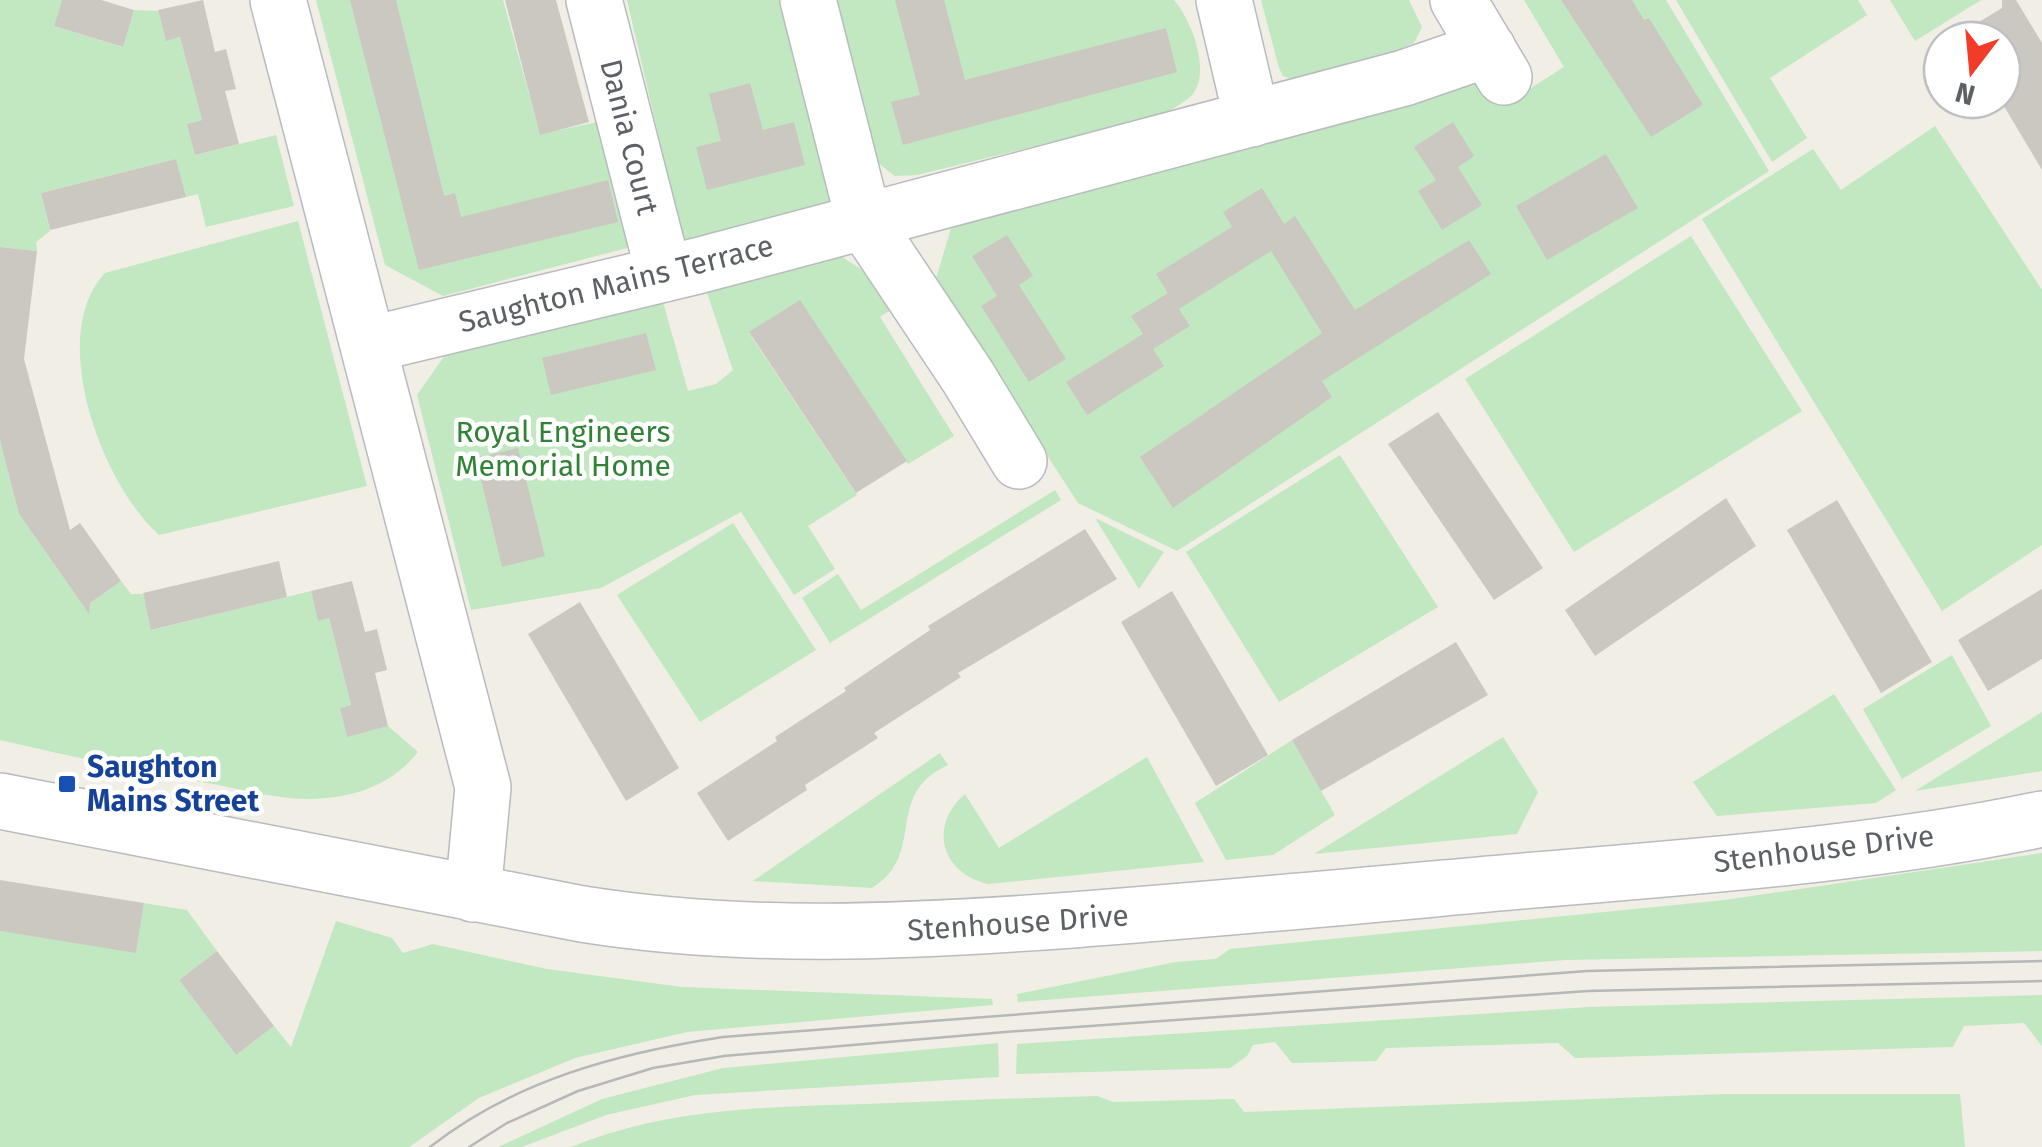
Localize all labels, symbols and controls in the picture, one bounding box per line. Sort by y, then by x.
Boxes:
north arrow [1922,20,2022,120]
street label: Dania Court [592,55,666,219]
text: N [1952,75,1979,112]
street label: Saughton Mains Terrace [455,227,777,341]
park label: Royal Engineers Memorial Home [455,414,671,484]
place label: Saughton Mains Street [87,749,259,819]
marker: Saughton Mains Street [56,773,78,795]
street label: Stenhouse Drive [1712,818,1936,880]
street label: Stenhouse Drive [906,897,1130,949]

